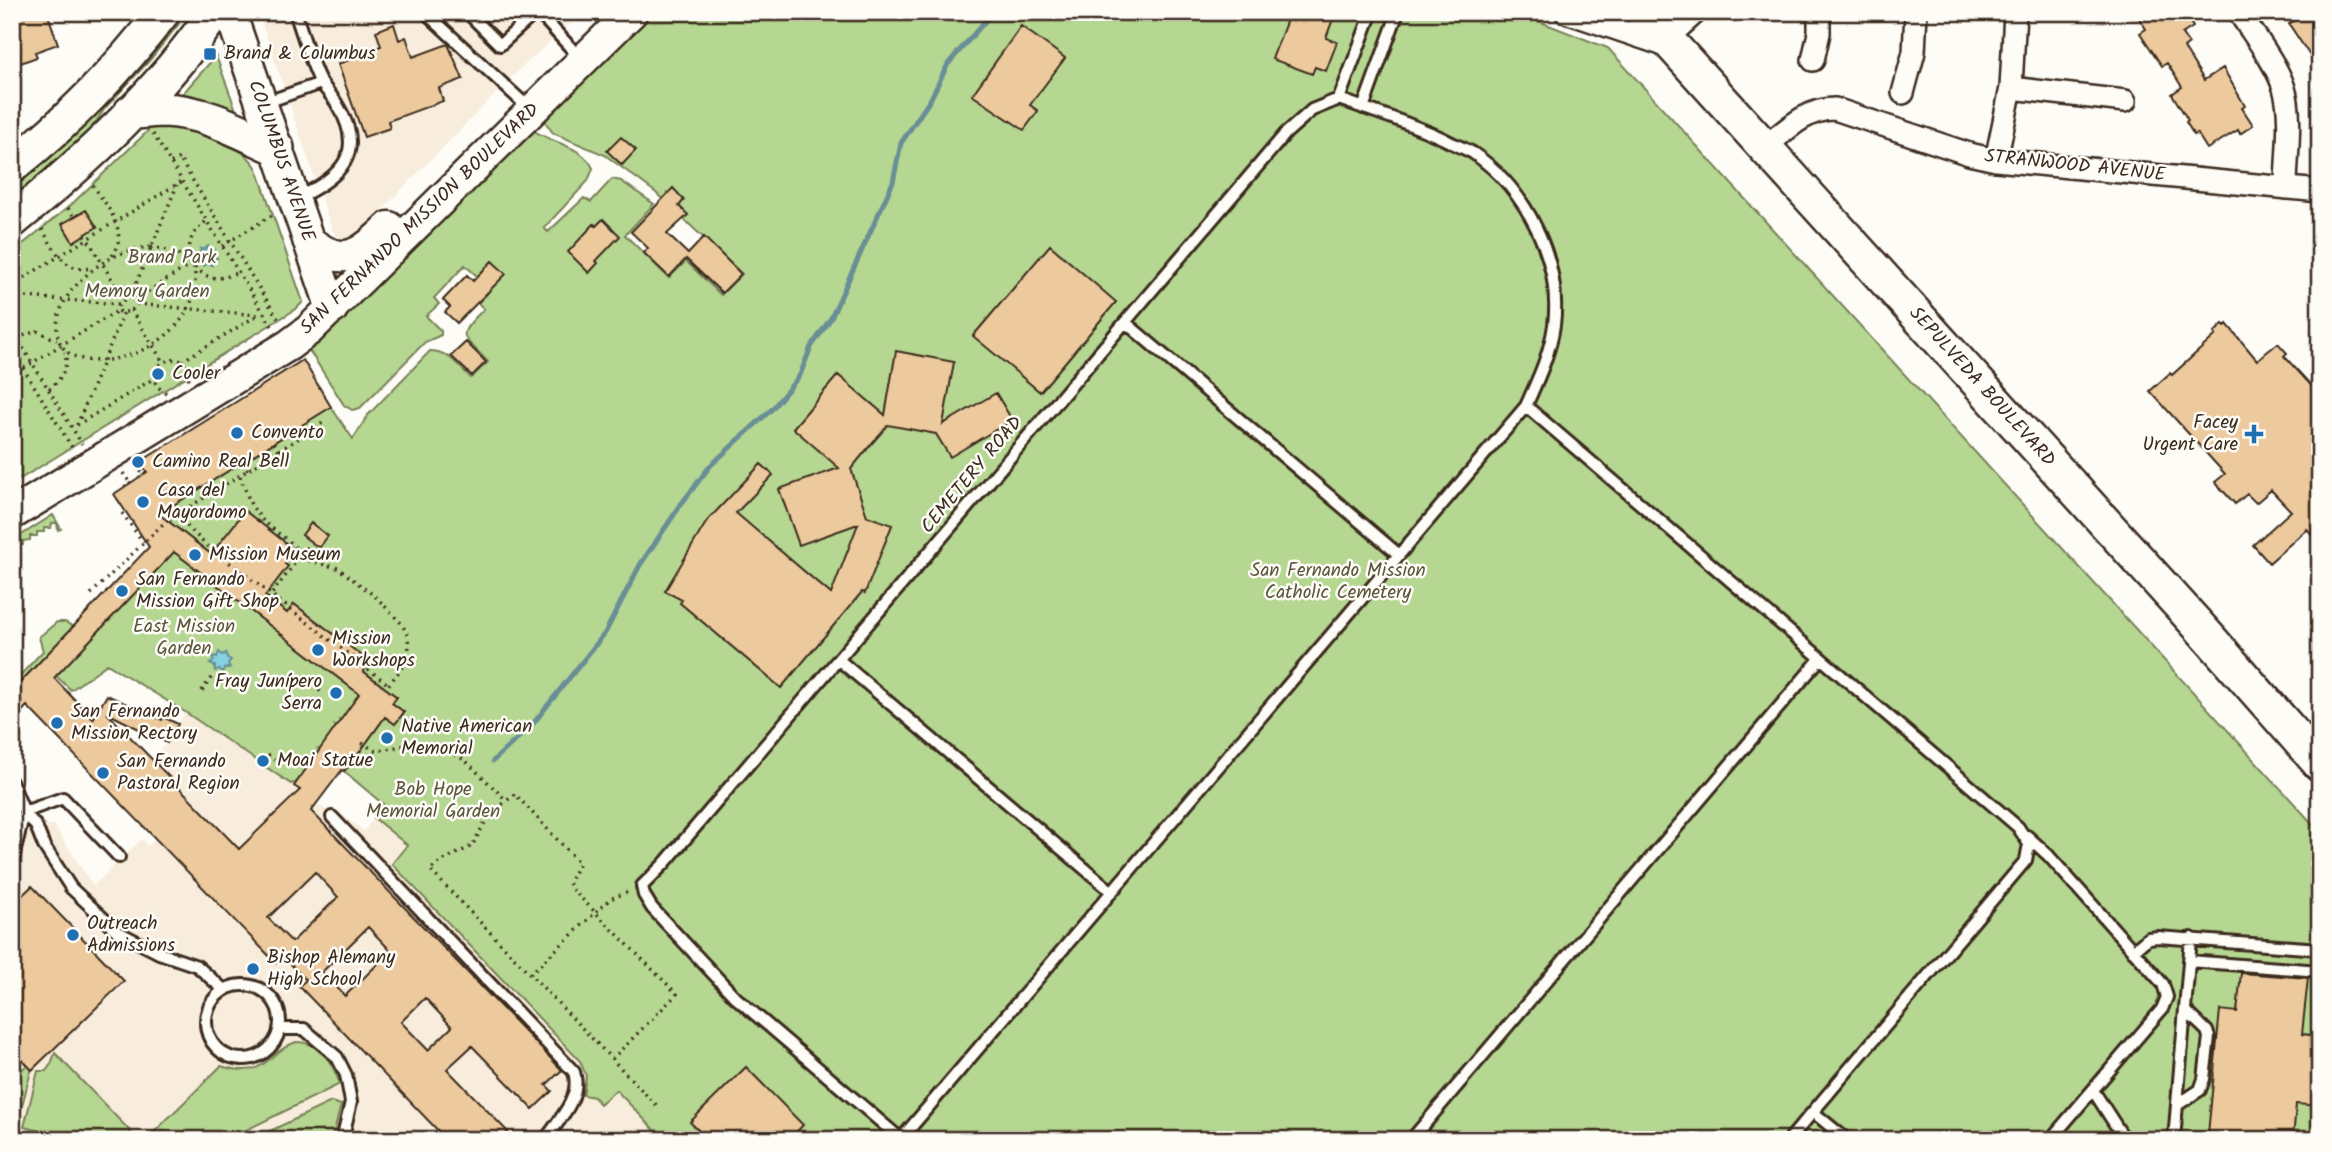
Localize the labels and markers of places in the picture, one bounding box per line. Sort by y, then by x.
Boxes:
place label: Brand & Columbus [224,39,376,69]
marker: Brand & Columbus [202,46,218,62]
place label: Cooler [172,359,222,389]
marker: Cooler [150,366,166,382]
place label: Facey Urgent Care [2143,408,2239,460]
place label: Convento [251,418,324,448]
marker: Facey Urgent Care [2244,424,2264,444]
marker: Convento [229,425,245,441]
place label: Camino Real Bell [152,447,289,477]
marker: Camino Real Bell [130,454,146,470]
place label: Casa del Mayordomo [157,476,247,528]
marker: Casa del Mayordomo [135,494,151,510]
place label: Mission Museum [209,540,341,570]
marker: Mission Museum [187,547,203,563]
place label: San Fernando Mission Gift Shop [136,565,279,617]
marker: San Fernando Mission Gift Shop [114,583,130,599]
place label: Mission Workshops [332,624,415,676]
marker: Mission Workshops [310,642,326,658]
place label: Fray Junípero Serra [215,667,322,719]
marker: Fray Junípero Serra [328,685,344,701]
place label: San Fernando Mission Rectory [71,697,198,749]
place label: Native American Memorial [401,712,532,764]
marker: San Fernando Mission Rectory [49,715,65,731]
marker: Native American Memorial [379,730,395,746]
place label: Moai Statue [277,746,373,776]
place label: San Fernando Pastoral Region [117,747,240,799]
marker: Moai Statue [255,753,271,769]
marker: San Fernando Pastoral Region [95,765,111,781]
place label: Outreach Admissions [87,909,175,961]
marker: Outreach Admissions [65,927,81,943]
place label: Bishop Alemany High School [267,943,396,995]
marker: Bishop Alemany High School [245,961,261,977]

